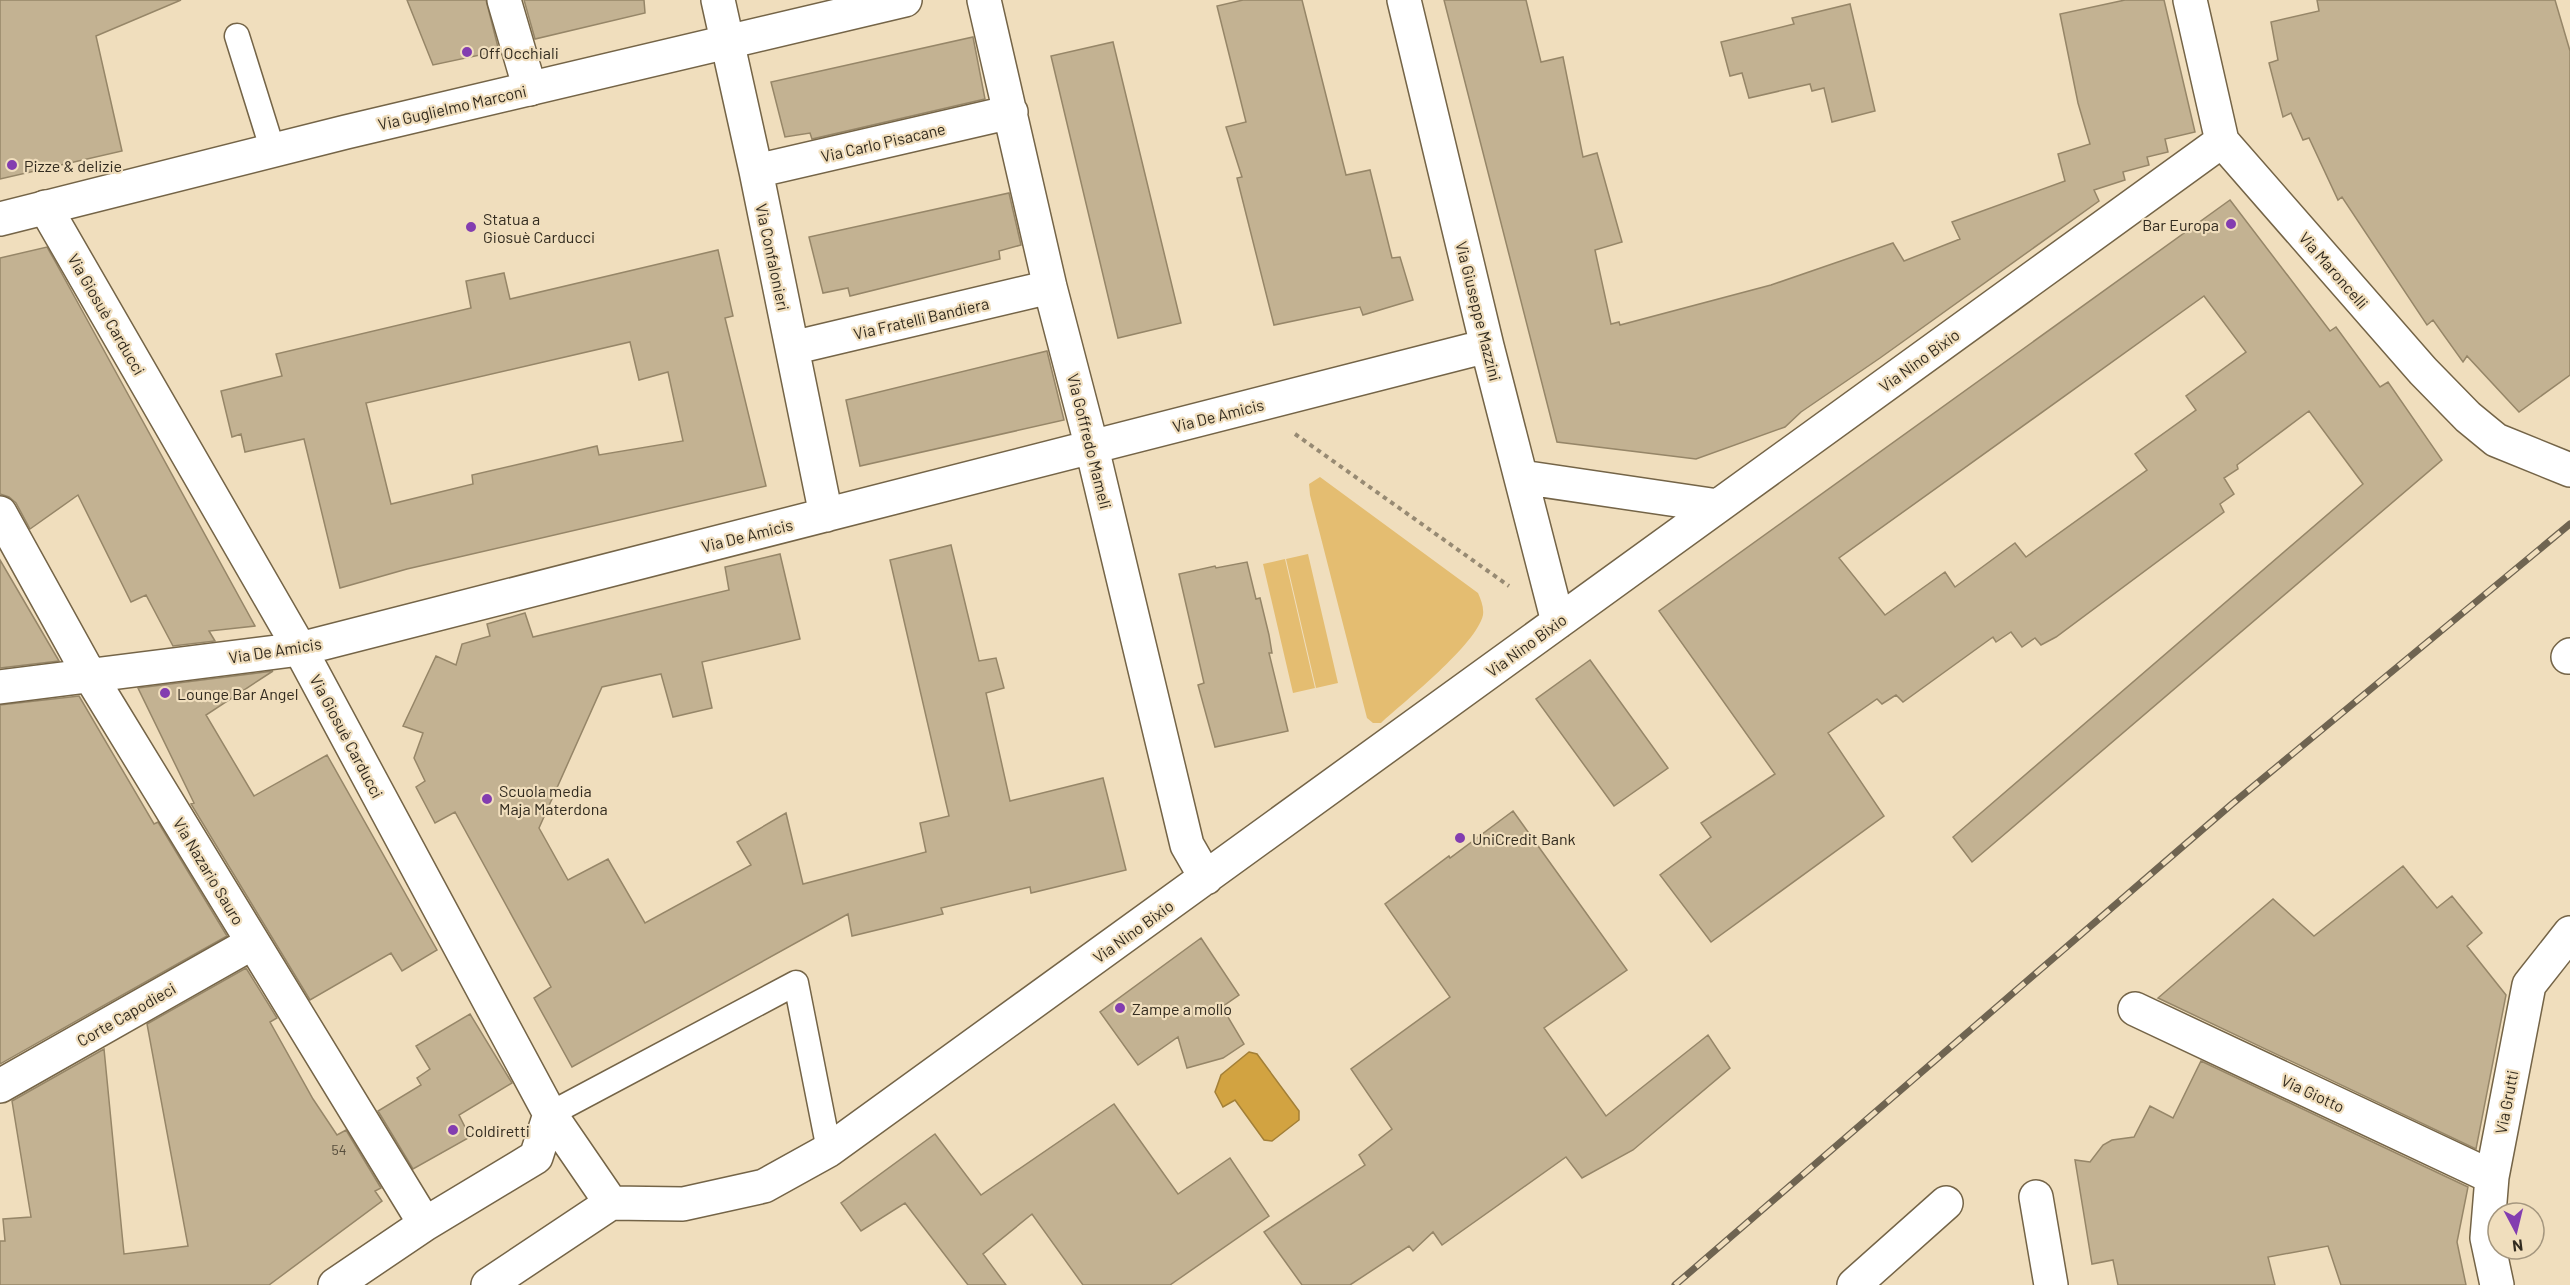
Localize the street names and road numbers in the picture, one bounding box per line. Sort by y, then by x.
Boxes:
street label: Via Guglielmo Marconi [376,81,528,133]
street label: Via Carlo Pisacane [819,118,947,166]
street label: Via Confalonieri [752,202,794,312]
street label: Via Maroncelli [2295,228,2373,312]
street label: Via Giuseppe Mazzini [1452,239,1506,383]
street label: Via Giosuè Carducci [65,250,149,378]
street label: Via Fratelli Bandiera [851,293,991,343]
street label: Via Nino Bixio [1875,324,1963,396]
street label: Via Goffredo Mameli [1064,371,1116,511]
street label: Via De Amicis [1170,394,1266,436]
street label: Via De Amicis [699,514,795,556]
street label: Via Nino Bixio [1482,609,1570,681]
street label: Via De Amicis [227,633,323,667]
street label: Via Giosuè Carducci [306,671,388,801]
street label: Via Nazario Sauro [170,814,248,928]
street label: Via Nino Bixio [1089,895,1177,967]
street label: Corte Capodieci [73,978,179,1050]
street label: Via Grutti [2490,1068,2522,1136]
street label: Via Giotto [2278,1070,2348,1116]

